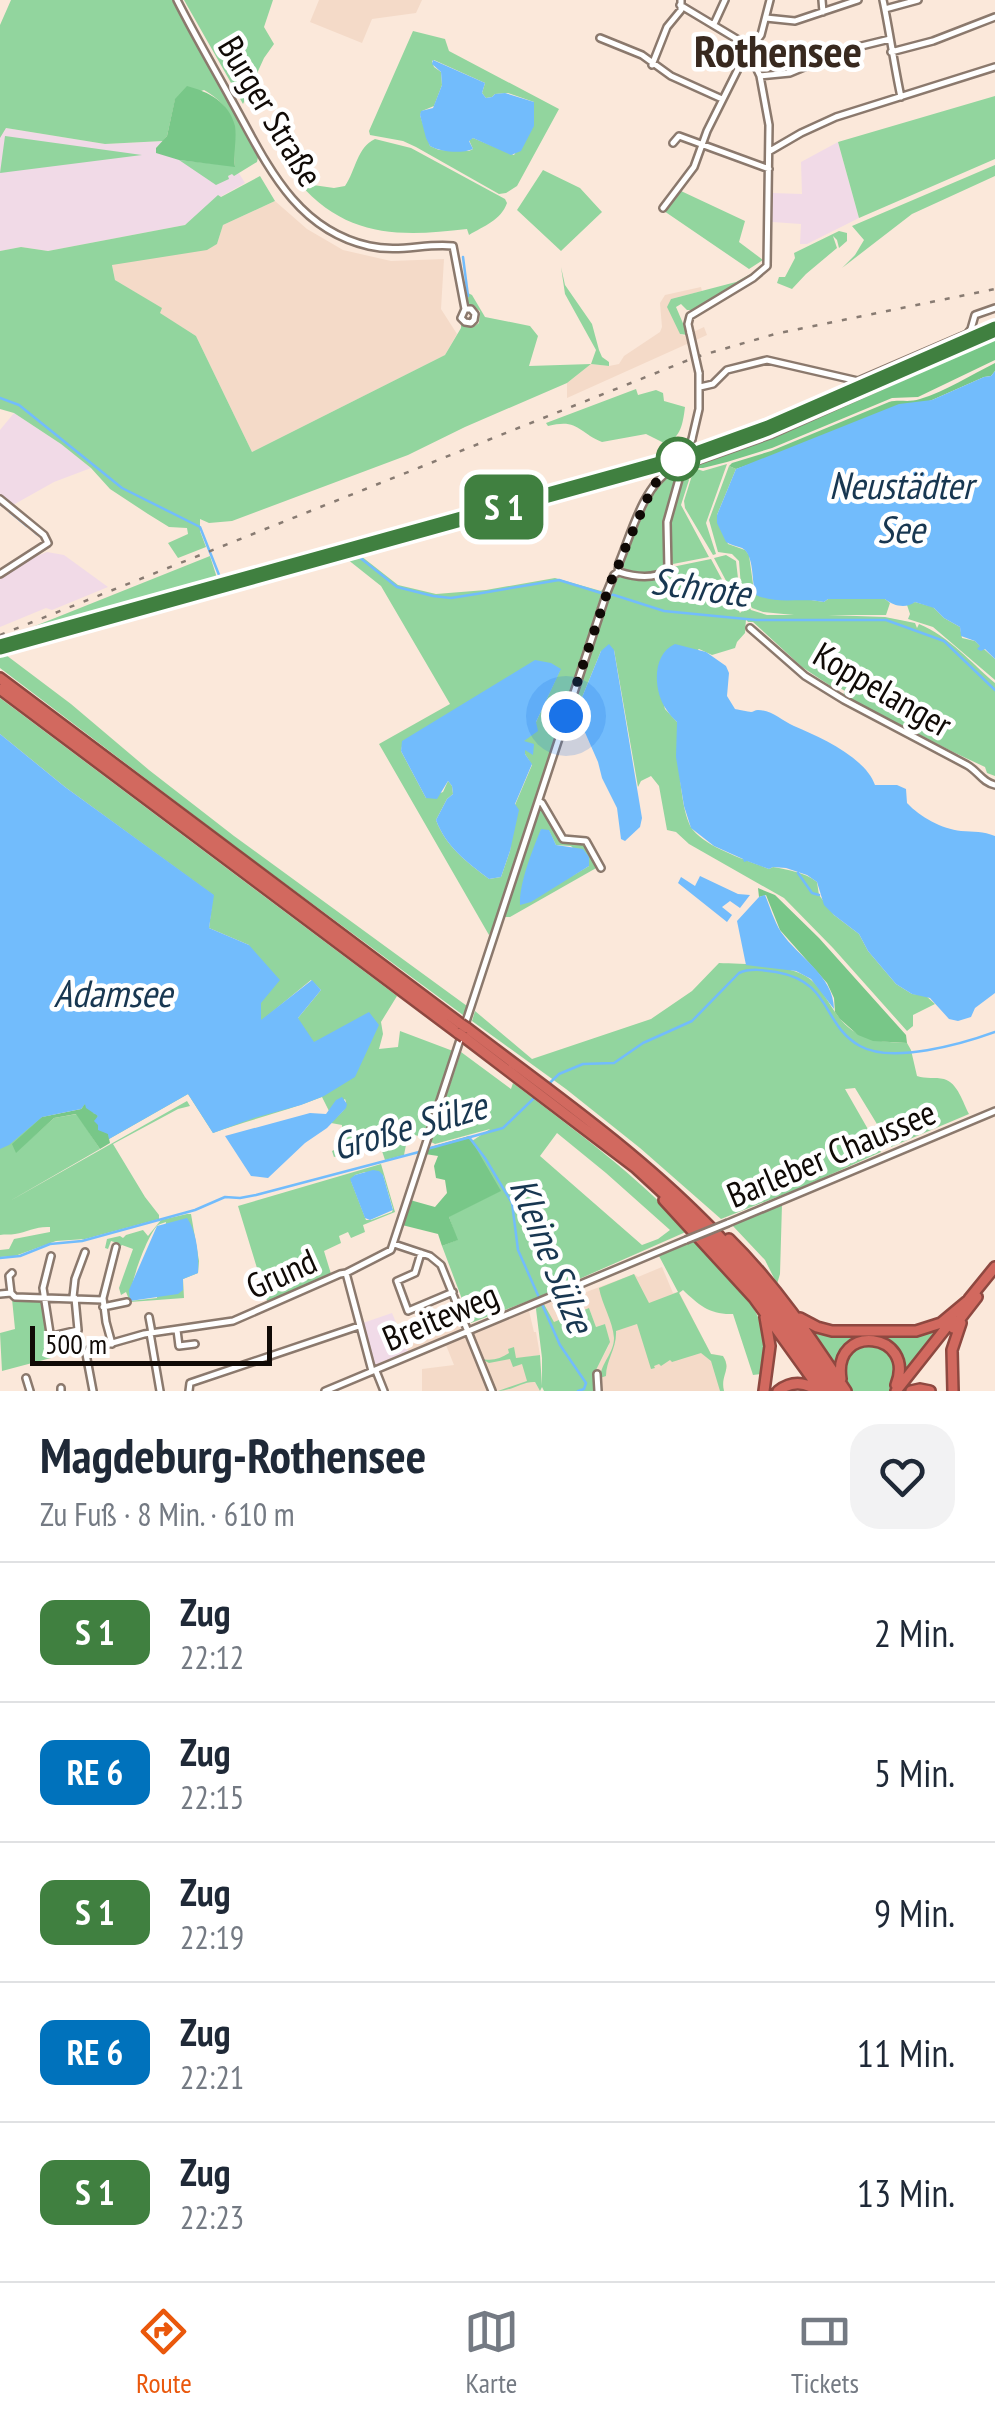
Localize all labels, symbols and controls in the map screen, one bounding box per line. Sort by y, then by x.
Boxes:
district label: Rothensee [694,21,862,79]
street label: Burger Straße [208,27,334,195]
unlabelled marker [657,438,699,480]
water label: Neustädter See [829,460,977,553]
line badge: S 1 [446,474,562,540]
text: S 1 [484,484,524,530]
water label: Schrote [648,555,756,617]
street label: Koppelanger [805,631,961,747]
your location [541,691,591,741]
water label: Adamsee [54,968,174,1017]
water label: Große Sülze [326,1079,494,1170]
street label: Barleber Chaussee [720,1088,942,1218]
water label: Kleine Sülze [500,1170,607,1342]
street label: Grund [239,1237,323,1309]
street label: Breiteweg [375,1271,505,1361]
scale bar [30,1321,272,1366]
text: 500 m [45,1325,107,1362]
text: Magdeburg-Rothensee [40,1424,426,1486]
button: heart [850,1424,955,1529]
text: Zu Fuß · 8 Min. · 610 m [40,1493,295,1535]
text: Zug [180,1587,230,1636]
text: 2 Min. [874,1608,955,1657]
text: S 1 [75,1609,115,1655]
text: 22:12 [180,1636,244,1678]
text: Zug [180,1727,230,1776]
text: 5 Min. [874,1748,955,1797]
text: RE 6 [67,1749,123,1795]
text: 22:15 [180,1776,244,1818]
text: Zug [180,1867,230,1916]
text: 9 Min. [874,1888,955,1937]
text: S 1 [75,1889,115,1935]
text: 22:19 [180,1916,244,1958]
text: Zug [180,2007,230,2056]
text: 11 Min. [857,2028,955,2077]
text: RE 6 [67,2029,123,2075]
text: 22:21 [180,2056,244,2098]
text: Zug [180,2147,230,2196]
text: 13 Min. [857,2168,955,2217]
text: S 1 [75,2169,115,2215]
text: 22:23 [180,2196,244,2238]
tab: Route [136,2304,192,2401]
tab: Karte [464,2304,519,2401]
tab: Tickets [791,2304,859,2401]

